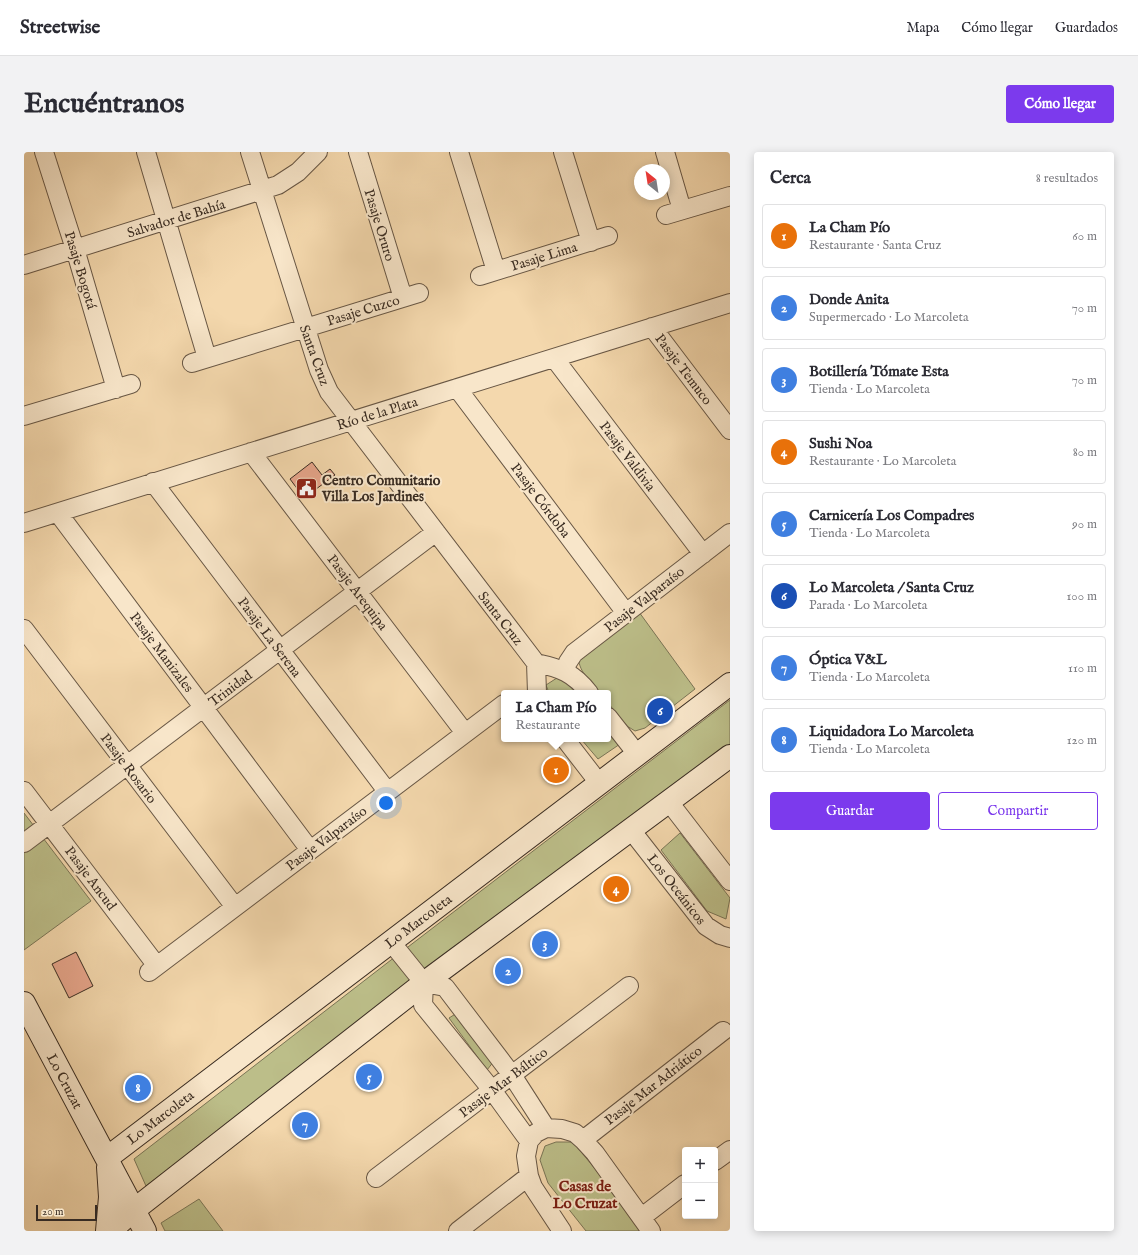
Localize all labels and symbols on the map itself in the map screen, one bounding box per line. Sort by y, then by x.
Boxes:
north arrow [634,164,670,200]
street label: Pasaje Oruro [360,187,399,264]
street label: Salvador de Bahía [125,195,228,242]
street label: Pasaje Bogotá [60,229,101,312]
street label: Pasaje Lima [509,238,581,276]
street label: Pasaje Cuzco [325,291,402,331]
street label: Santa Cruz [295,322,334,389]
street label: Pasaje Temuco [651,330,716,409]
street label: Río de la Plata [335,393,421,435]
street label: Pasaje Valdivia [595,418,660,496]
street label: Pasaje Córdoba [506,460,575,542]
place label: Centro Comunitario Villa Los Jardines [321,472,441,506]
public building icon: Centro Comunitario Villa Los Jardines [294,475,320,501]
street label: Pasaje Arequipa [323,551,392,635]
street label: Pasaje Valparaíso [601,563,689,637]
street label: Santa Cruz [474,588,527,650]
street label: Pasaje La Serena [233,594,306,682]
street label: Pasaje Manizales [125,609,197,696]
street label: Trinidad [205,666,256,711]
pin: 6 [647,696,673,726]
street label: Pasaje Rosario [96,730,161,808]
pin: 1 [543,755,569,785]
your location [376,793,396,813]
street label: Pasaje Valparaíso [282,802,371,875]
street label: Pasaje Ancud [60,843,120,915]
street label: Los Oceánicos [643,850,710,929]
pin: 4 [603,874,629,904]
street label: Lo Marcoleta [381,890,457,953]
pin: 3 [532,929,558,959]
pin: 2 [495,956,521,986]
street label: Pasaje Mar Adriático [601,1042,706,1130]
street label: Pasaje Mar Báltico [456,1043,552,1122]
street label: Lo Cruzat [42,1051,86,1113]
pin: 5 [356,1062,382,1092]
pin: 8 [125,1073,151,1103]
street label: Lo Marcoleta [123,1086,199,1149]
pin: 7 [292,1110,318,1140]
district label: Casas de Lo Cruzat [553,1177,618,1213]
scale bar [36,1203,97,1222]

